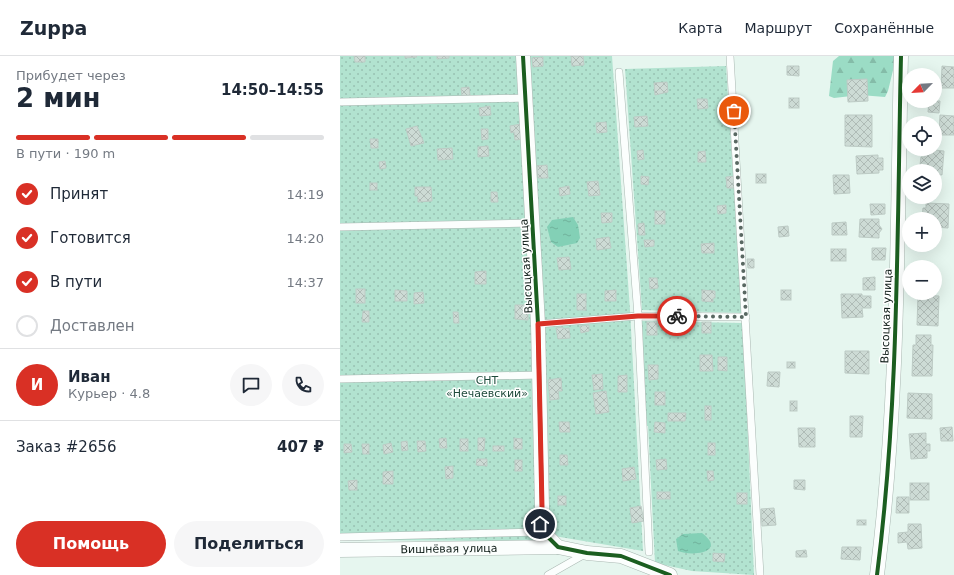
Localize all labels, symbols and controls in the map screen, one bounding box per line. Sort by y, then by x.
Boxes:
text: Zuppa [20,17,87,39]
text: Карта [678,20,722,36]
text: Маршрут [744,20,812,36]
text: Сохранённые [834,20,934,36]
text: Прибудет через [16,68,126,83]
north arrow [902,68,942,108]
map controls [902,68,942,300]
text: 14:50–14:55 [221,81,324,99]
text: 2 мин [16,83,101,113]
pin [717,94,751,128]
icon: bag [723,100,745,122]
button: locate [902,116,942,156]
text: В пути · 190 m [16,146,115,161]
button: layers [902,164,942,204]
icon: check [16,183,38,205]
text: Принят [50,185,108,203]
text: 14:19 [287,187,324,202]
button: + [902,212,942,252]
street label: Высоцкая улица [518,218,535,314]
icon: check [16,227,38,249]
text: Готовится [50,229,131,247]
text: 14:20 [287,231,324,246]
button: − [902,260,942,300]
street label: Высоцкая улица [878,268,895,364]
icon: check [16,271,38,293]
text: В пути [50,273,102,291]
text: 14:37 [287,275,324,290]
courier [657,296,697,336]
icon: bike [666,305,688,327]
text: Доставлен [50,317,135,335]
button: chat [230,364,272,406]
button: phone [282,364,324,406]
text: Иван [68,368,111,386]
park label: СНТ «Нечаевский» [446,374,528,400]
text: И [31,376,43,394]
text: Курьер · 4.8 [68,386,150,401]
text: Заказ #2656 [16,438,117,456]
text: 407 ₽ [277,438,324,456]
pin [523,507,557,541]
icon: home [529,513,551,535]
button: Помощь [16,521,166,567]
button: Поделиться [174,521,324,567]
street label: Вишнёвая улица [400,542,498,556]

